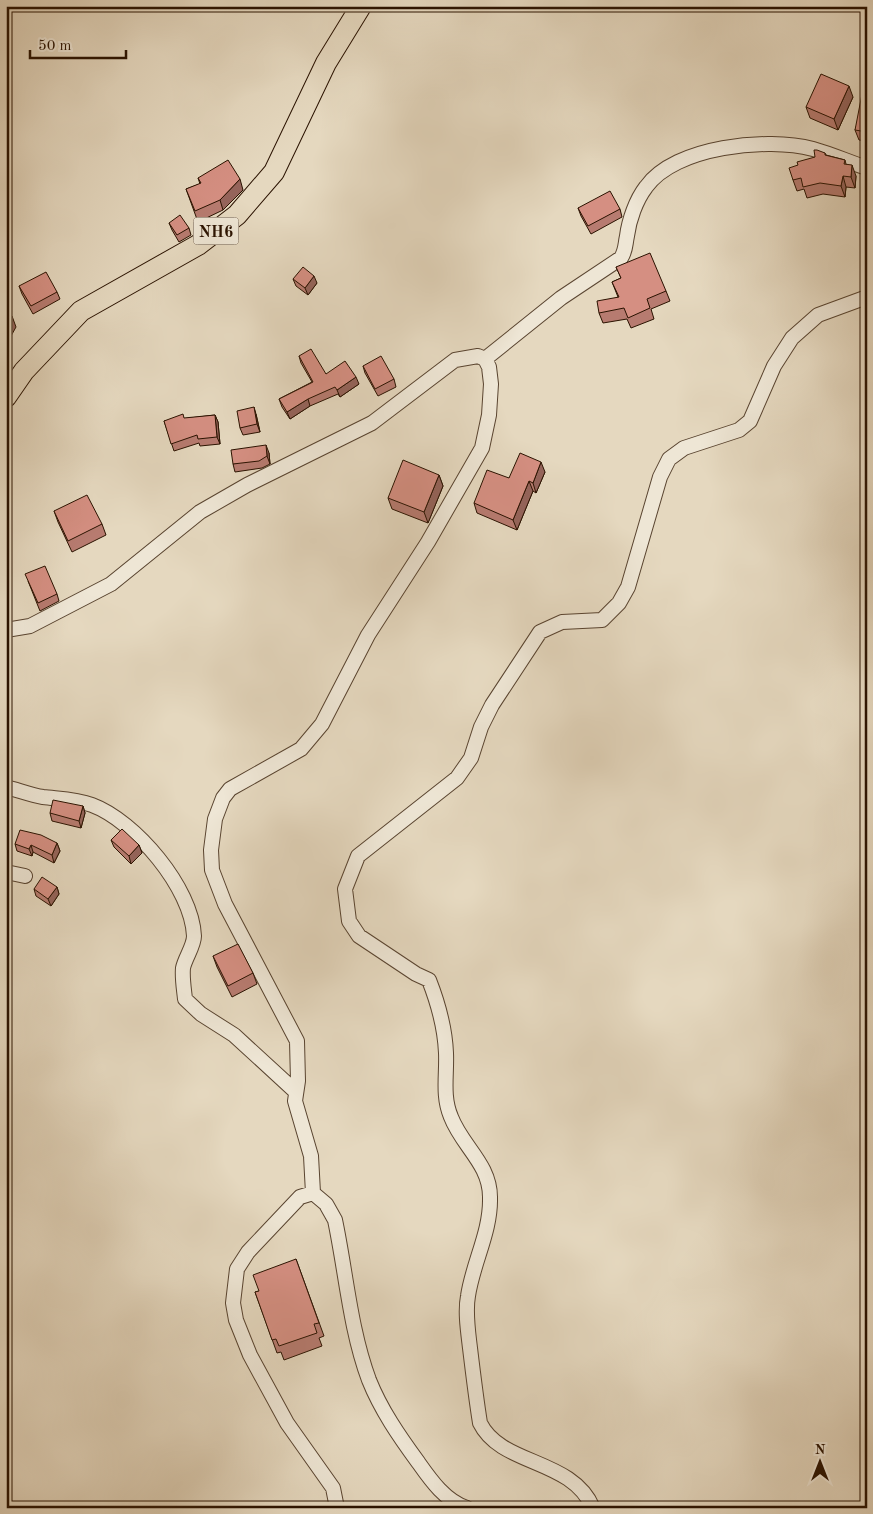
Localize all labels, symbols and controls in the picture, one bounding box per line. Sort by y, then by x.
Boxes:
scale bar [30,28,126,60]
text: 50 m [38,39,72,54]
road number: NH6 [194,218,238,245]
north arrow [796,1436,846,1486]
text: N [815,1443,826,1457]

